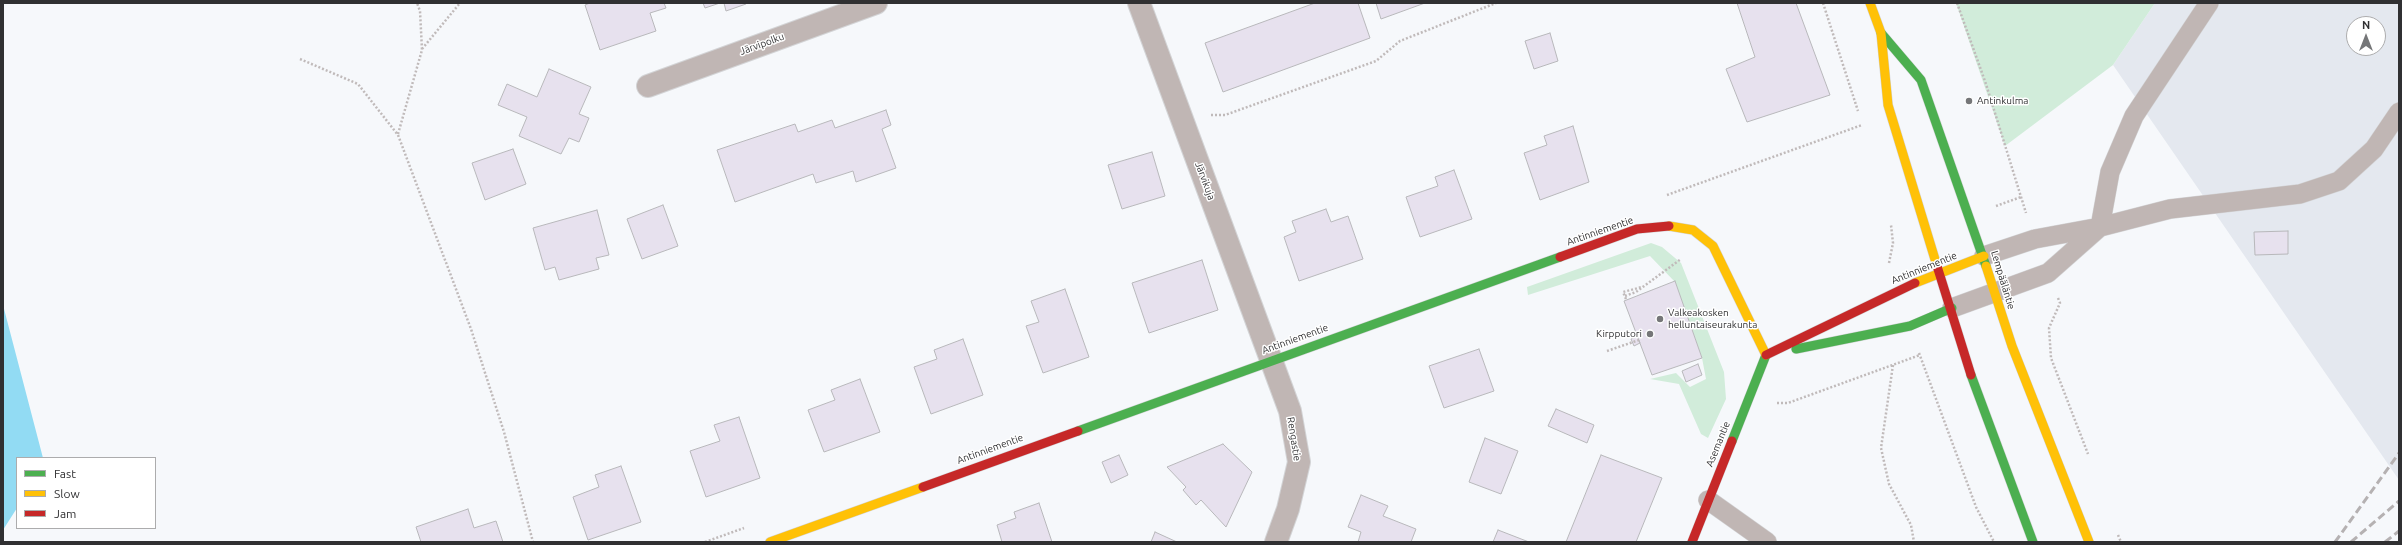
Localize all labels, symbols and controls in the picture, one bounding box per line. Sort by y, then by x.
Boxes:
north arrow [2346,16,2386,56]
text: N [2362,19,2370,31]
street label: Järvipolku [738,30,786,58]
place label: Antinkulma [1977,95,2028,107]
marker: Antinkulma [1964,96,1974,106]
street label: Järvikuja [1193,160,1217,202]
street label: Antinniementie [1565,214,1635,248]
street label: Antinniementie [1889,249,1959,287]
street label: Lempääläntie [1988,249,2018,311]
place label: Valkeakosken helluntaiseurakunta [1668,307,1757,330]
marker: Valkeakosken helluntaiseurakunta [1655,314,1665,324]
street label: Antinniementie [1260,321,1330,357]
place label: Kirpputori [1596,328,1642,340]
marker: Kirpputori [1645,329,1655,339]
street label: Rengastie [1285,416,1303,462]
street label: Asemantie [1703,420,1733,468]
street label: Antinniementie [955,431,1025,467]
legend [16,457,156,529]
text: Fast [54,467,76,480]
text: Slow [54,487,80,500]
text: Jam [54,507,76,520]

